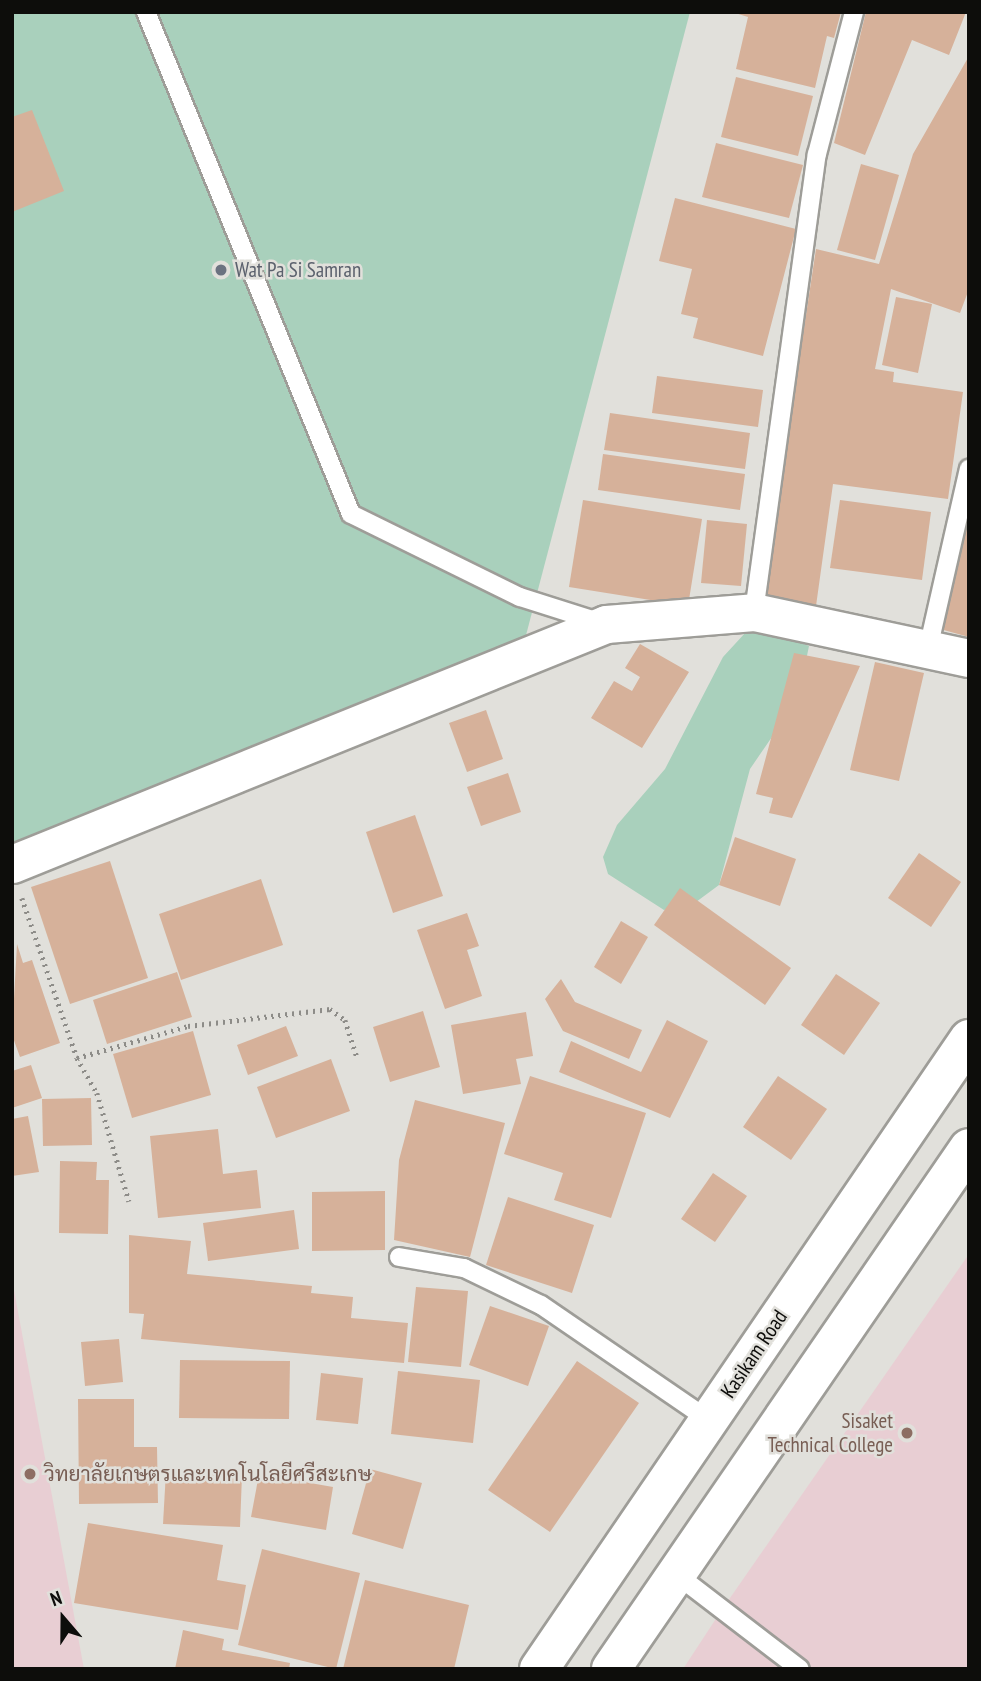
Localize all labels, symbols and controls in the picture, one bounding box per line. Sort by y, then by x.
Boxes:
place label: Wat Pa Si Samran [235,257,361,283]
marker: Wat Pa Si Samran [213,262,229,278]
street label: Kasikam Road [715,1305,793,1403]
place label: Sisaket Technical College [767,1408,893,1458]
marker: Sisaket Technical College [899,1425,915,1441]
place label: วิทยาลัยเกษตรและเทคโนโลยีศรีสะเกษ [44,1461,372,1487]
marker: วิทยาลัยเกษตรและเทคโนโลยีศรีสะเกษ [22,1466,38,1482]
north arrow [28,1583,98,1653]
text: N [47,1585,65,1611]

